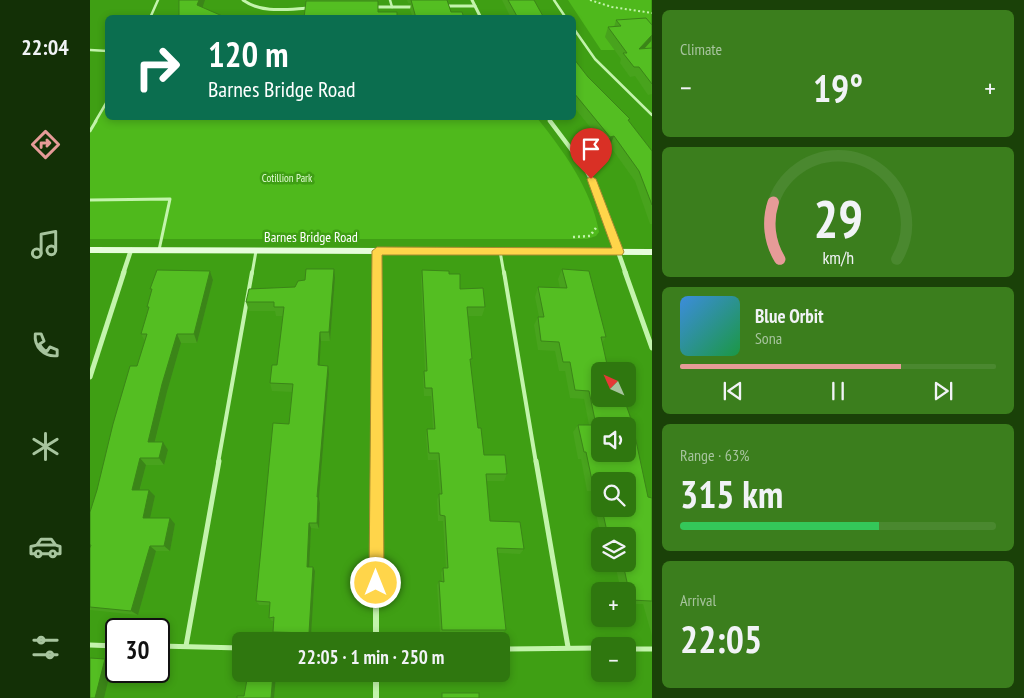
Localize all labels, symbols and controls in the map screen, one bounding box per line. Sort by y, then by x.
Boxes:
text: 120 m [208,31,289,77]
text: 22:04 [21,33,69,61]
icon: right [125,35,190,100]
text: Climate [680,39,722,59]
text: 19° [813,63,863,112]
text: − [680,69,692,106]
text: + [984,69,996,106]
text: Barnes Bridge Road [208,75,356,103]
icon: directions [28,127,63,162]
pin [570,128,612,179]
icon: arrive [577,135,605,163]
park label: Cotillion Park [262,171,313,185]
text: 29 [813,185,863,252]
icon: music [28,227,63,262]
street label: Barnes Bridge Road [264,228,358,246]
text: km/h [822,246,854,269]
text: Blue Orbit [755,304,824,328]
icon: phone [28,328,63,363]
text: Sona [755,328,782,348]
north arrow [591,362,636,408]
map controls [591,362,636,682]
icon: previous [719,377,747,405]
icon: pause [824,377,852,405]
icon: next [929,377,957,405]
button: sound [591,417,636,462]
icon: climate [28,429,63,464]
text: Range · 63% [680,445,749,465]
text: 315 km [680,469,783,518]
button: search [591,472,636,517]
button: layers [591,527,636,572]
icon: car [28,529,63,564]
position arrow [349,556,401,608]
button: + [591,582,636,627]
text: Arrival [680,590,716,610]
text: 22:05 [680,614,762,663]
speed limit sign: 30 [105,618,170,683]
icon: filters [28,630,63,665]
button: − [591,637,636,682]
text: 22:05 · 1 min · 250 m [298,645,444,669]

